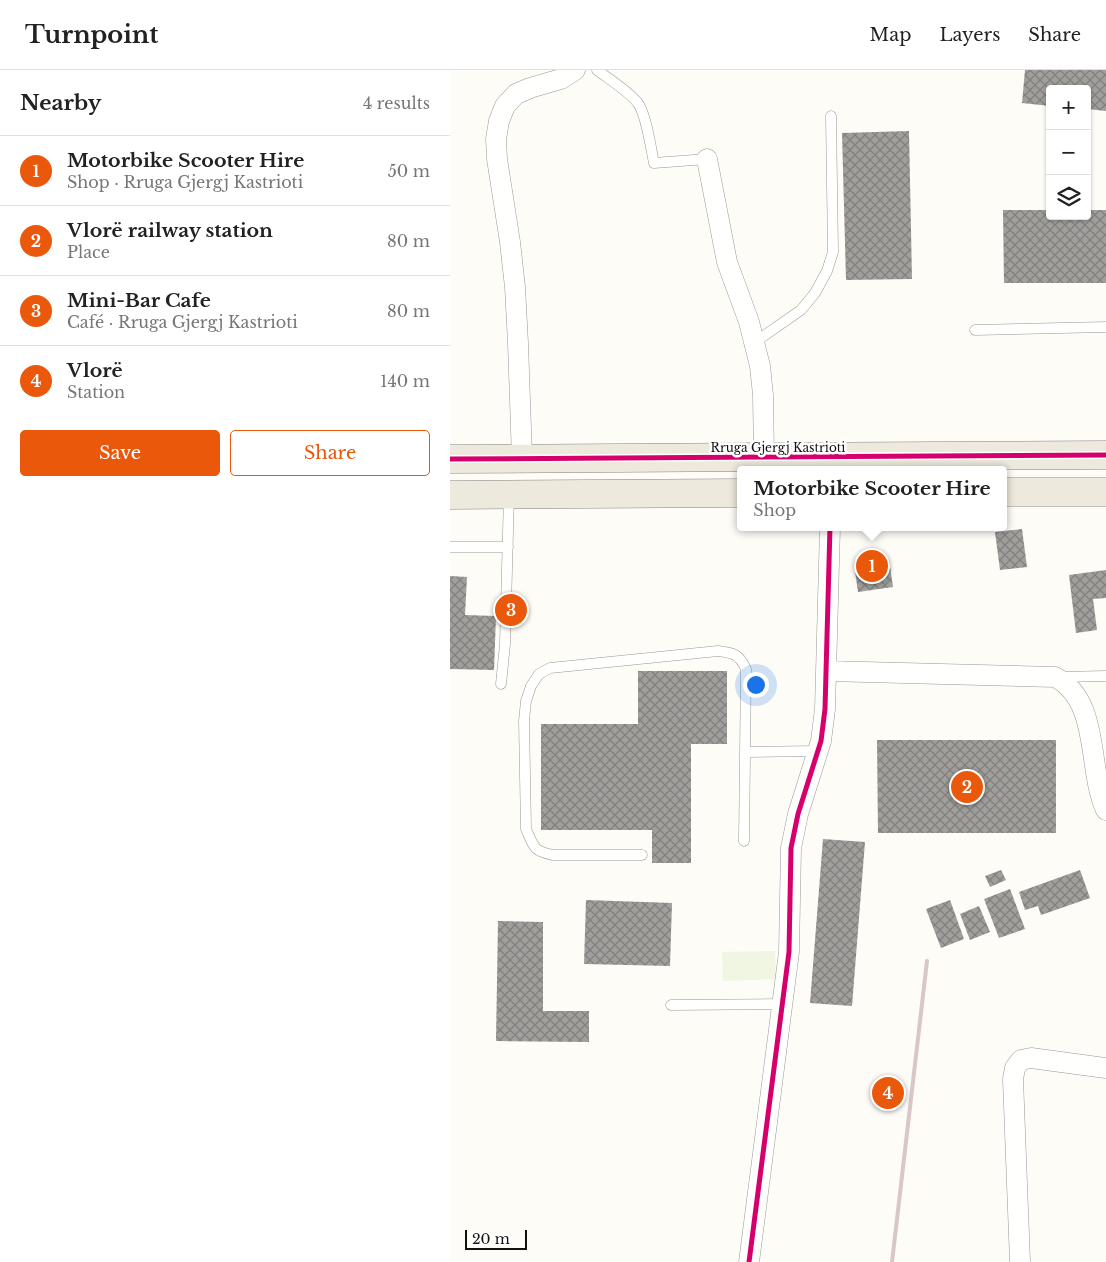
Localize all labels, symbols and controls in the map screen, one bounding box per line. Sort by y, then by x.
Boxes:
text: Turnpoint [25,20,158,49]
text: Map [870,24,911,46]
text: Layers [939,24,1000,46]
text: Share [1028,24,1081,46]
map controls [1046,85,1091,220]
button: + [1046,85,1091,130]
text: Nearby [20,90,101,116]
text: 4 results [363,93,430,113]
button: − [1046,130,1091,175]
text: Motorbike Scooter Hire [67,149,304,172]
text: 1 [33,161,39,181]
text: 50 m [388,161,430,181]
text: Shop · Rruga Gjergj Kastrioti [67,172,303,192]
button: layers [1046,175,1091,220]
text: Vlorë railway station [67,219,273,242]
text: 2 [31,231,41,251]
text: 80 m [387,231,430,251]
text: Place [67,242,110,262]
text: Mini-Bar Cafe [67,289,211,312]
text: 3 [31,301,41,321]
text: 80 m [387,301,430,321]
text: Café · Rruga Gjergj Kastrioti [67,312,298,332]
text: Vlorë [67,359,123,382]
text: 4 [31,371,41,391]
text: 140 m [380,371,430,391]
text: Station [67,382,125,402]
button: Save [20,430,220,476]
button: Share [230,430,430,476]
street label: Rruga Gjergj Kastrioti [711,440,845,455]
popup [737,466,1007,531]
text: Motorbike Scooter Hire [753,477,991,500]
text: Shop [753,500,796,520]
pin: 1 [856,547,888,585]
pin: 3 [495,591,527,629]
your location [743,672,769,698]
pin: 2 [951,768,983,806]
pin: 4 [872,1074,904,1112]
scale bar [465,1227,528,1250]
text: 20 m [472,1230,510,1248]

